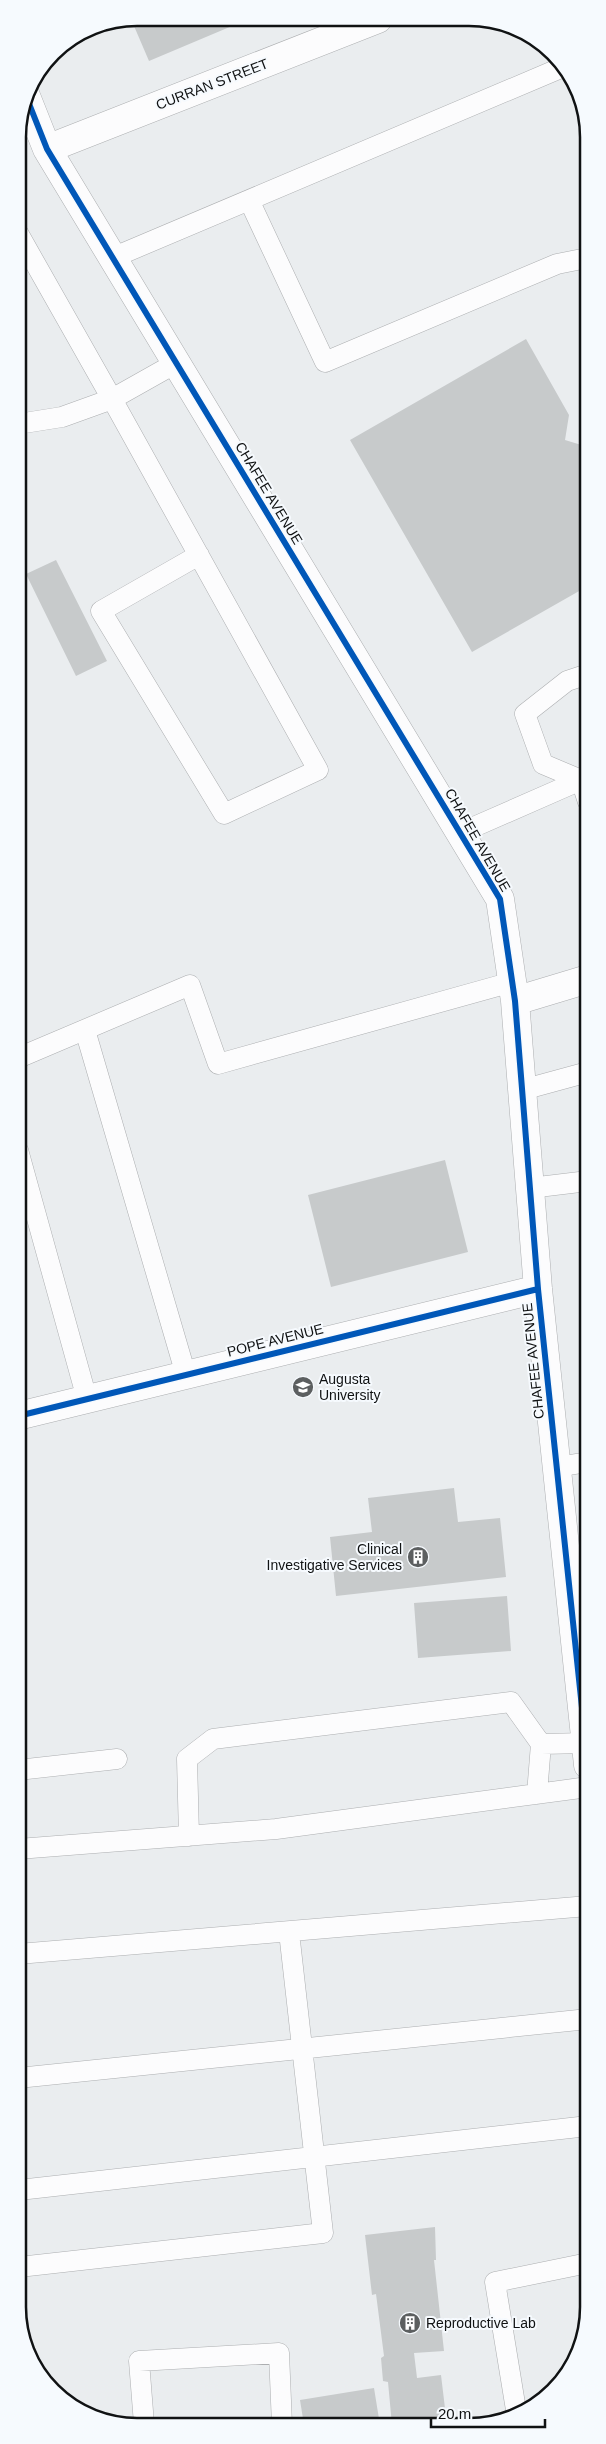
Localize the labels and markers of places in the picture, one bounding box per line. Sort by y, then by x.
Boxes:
place label: Augusta University [319,1371,380,1403]
school or university icon: Augusta University [291,1375,315,1399]
place label: Clinical Investigative Services [267,1541,402,1573]
building icon: Clinical Investigative Services [406,1545,430,1569]
building icon: Reproductive Lab [398,2311,422,2335]
place label: Reproductive Lab [426,2315,536,2331]

